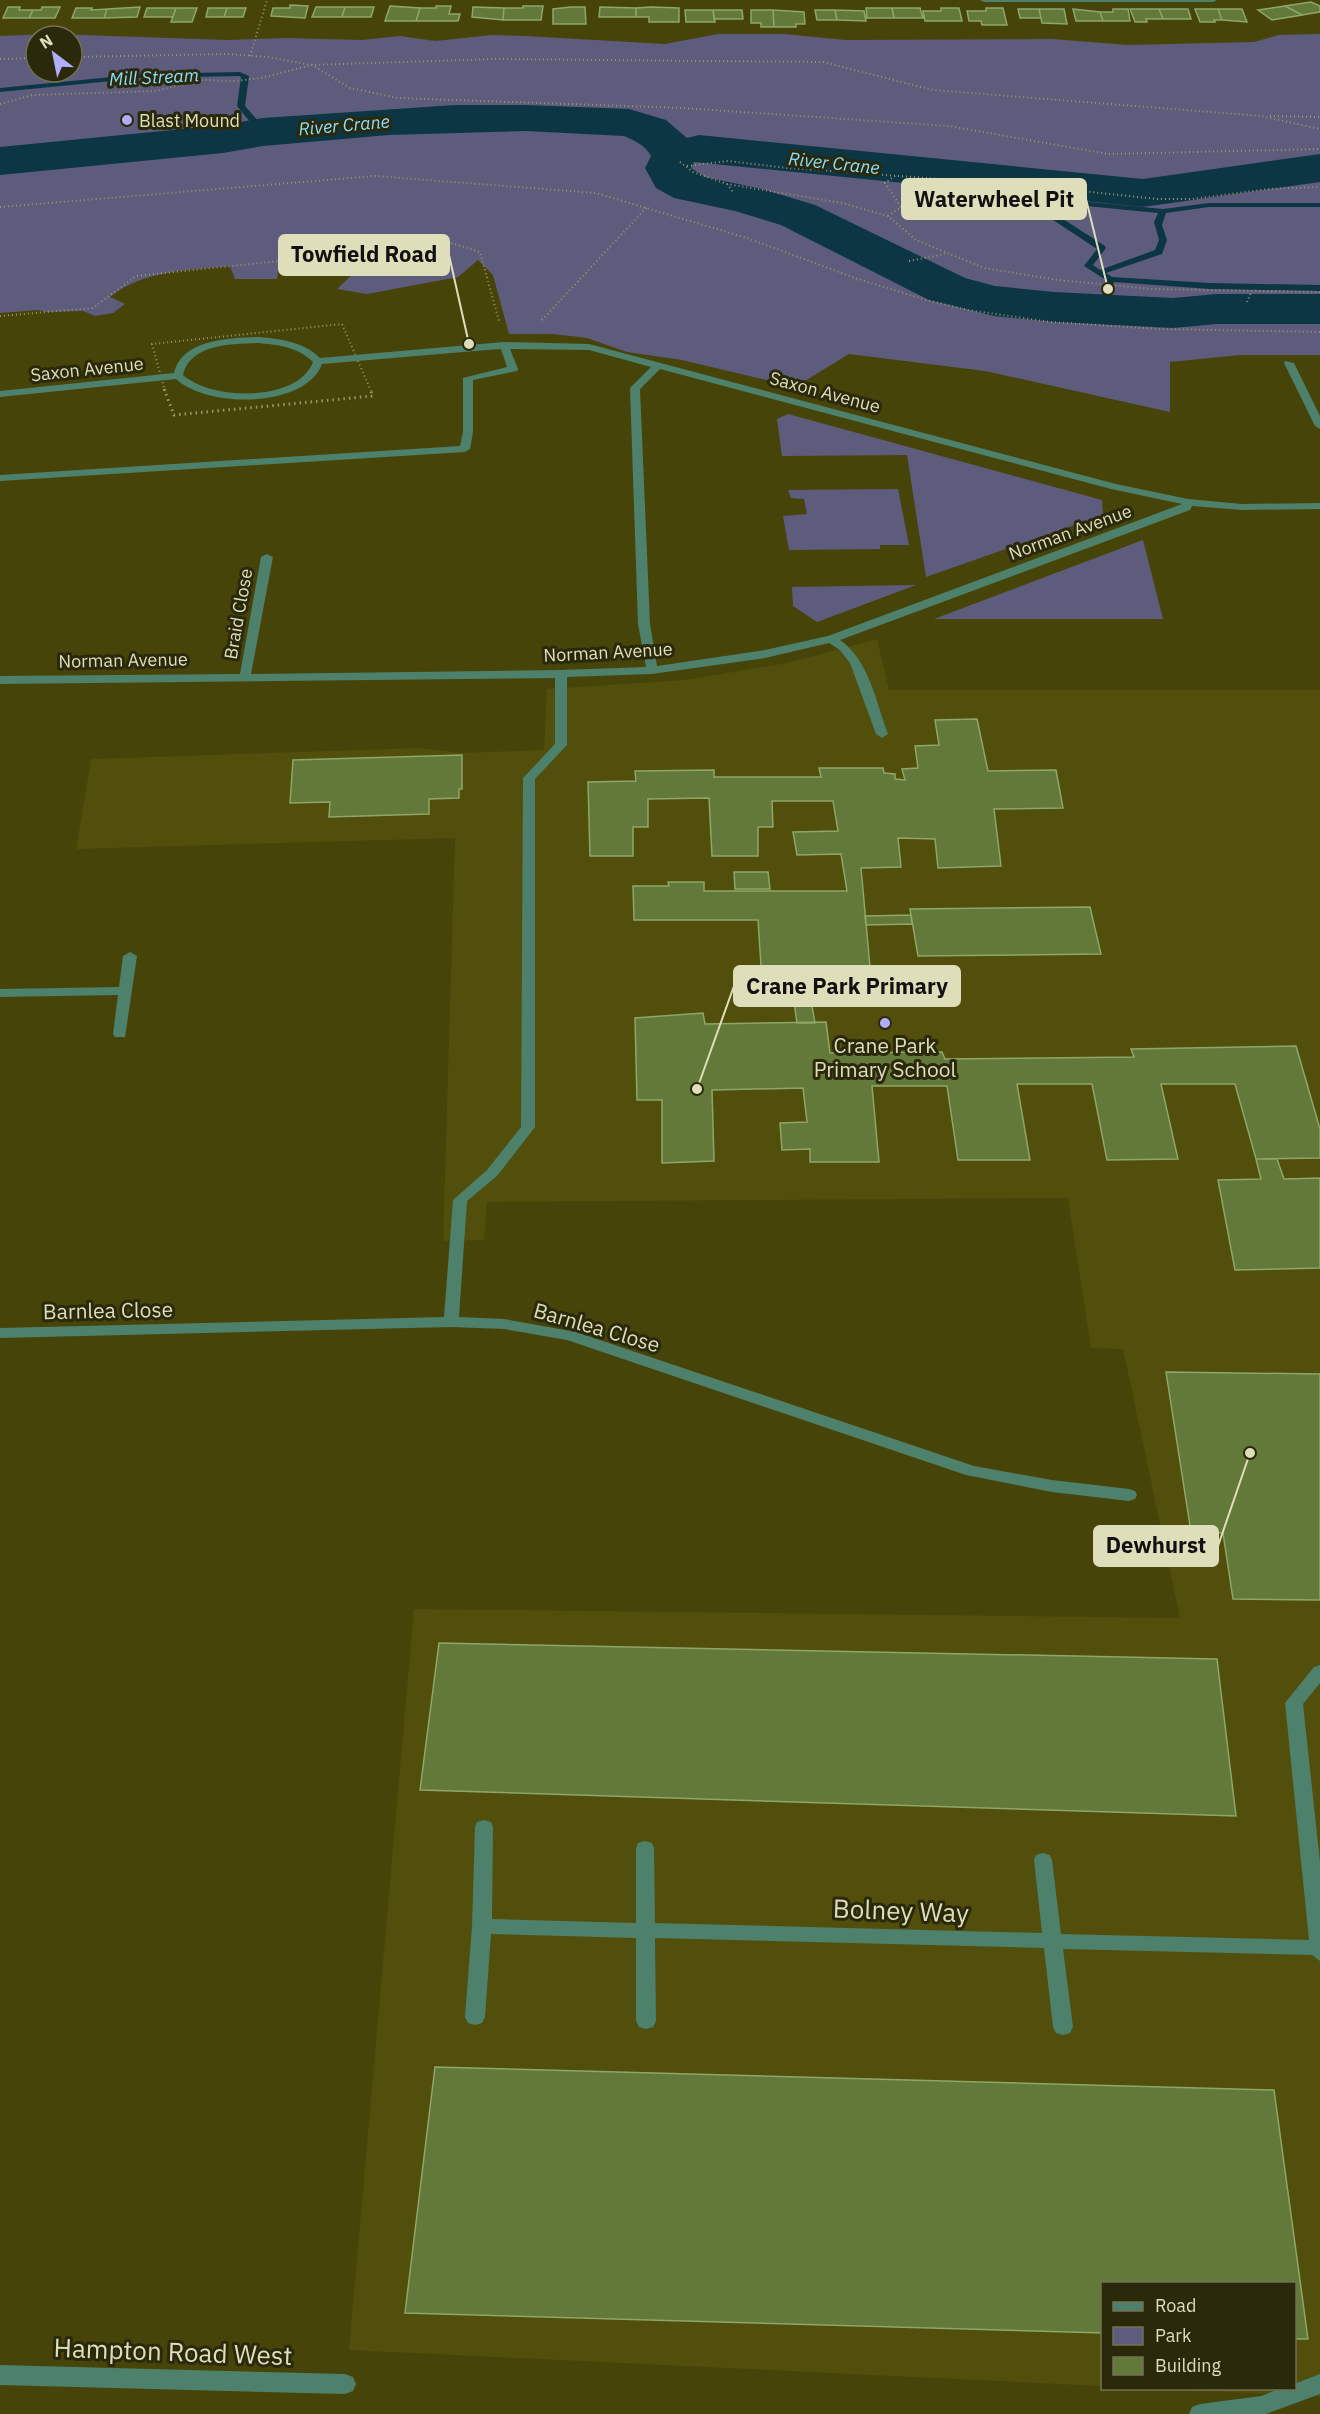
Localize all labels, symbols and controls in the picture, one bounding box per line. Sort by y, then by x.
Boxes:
north arrow [24,24,84,84]
text: N [36,30,56,53]
water label: Mill Stream [108,63,200,91]
place label: Blast Mound [139,109,240,132]
water label: River Crane [297,110,391,140]
marker: Blast Mound [120,113,134,127]
water label: River Crane [787,147,881,179]
callout: Waterwheel Pit [902,179,1086,219]
text: Waterwheel Pit [914,184,1074,213]
callout: Towfield Road [279,235,449,275]
text: Towfield Road [291,239,437,268]
street label: Saxon Avenue [29,352,145,386]
street label: Saxon Avenue [767,366,883,418]
street label: Norman Avenue [1005,499,1135,565]
street label: Braid Close [219,567,257,661]
street label: Norman Avenue [543,637,673,667]
street label: Norman Avenue [58,647,188,673]
callout: Crane Park Primary [734,966,960,1006]
text: Crane Park Primary [746,971,948,1000]
marker: Crane Park Primary School [878,1016,892,1030]
place label: Crane Park Primary School [814,1031,956,1083]
street label: Barnlea Close [43,1295,173,1325]
street label: Barnlea Close [531,1296,663,1358]
callout: Dewhurst [1094,1526,1218,1566]
text: Dewhurst [1106,1530,1206,1559]
street label: Bolney Way [832,1891,970,1929]
legend [1101,2282,1296,2390]
text: Road [1155,2294,1196,2317]
text: Park [1155,2324,1192,2347]
street label: Hampton Road West [53,2330,293,2372]
text: Building [1155,2354,1222,2377]

